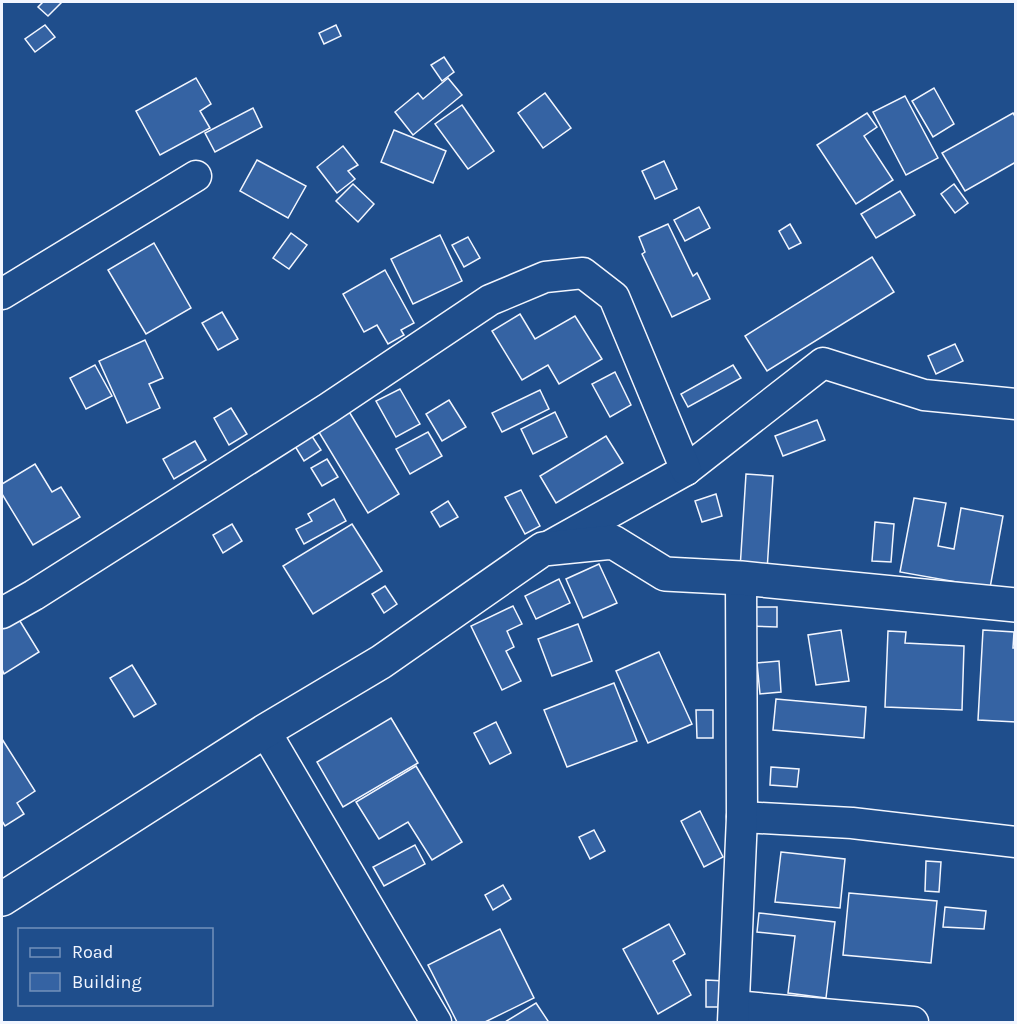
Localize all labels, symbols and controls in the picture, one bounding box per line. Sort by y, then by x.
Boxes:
legend [18,928,213,1006]
text: Road [72,941,113,963]
text: Building [72,971,142,993]

